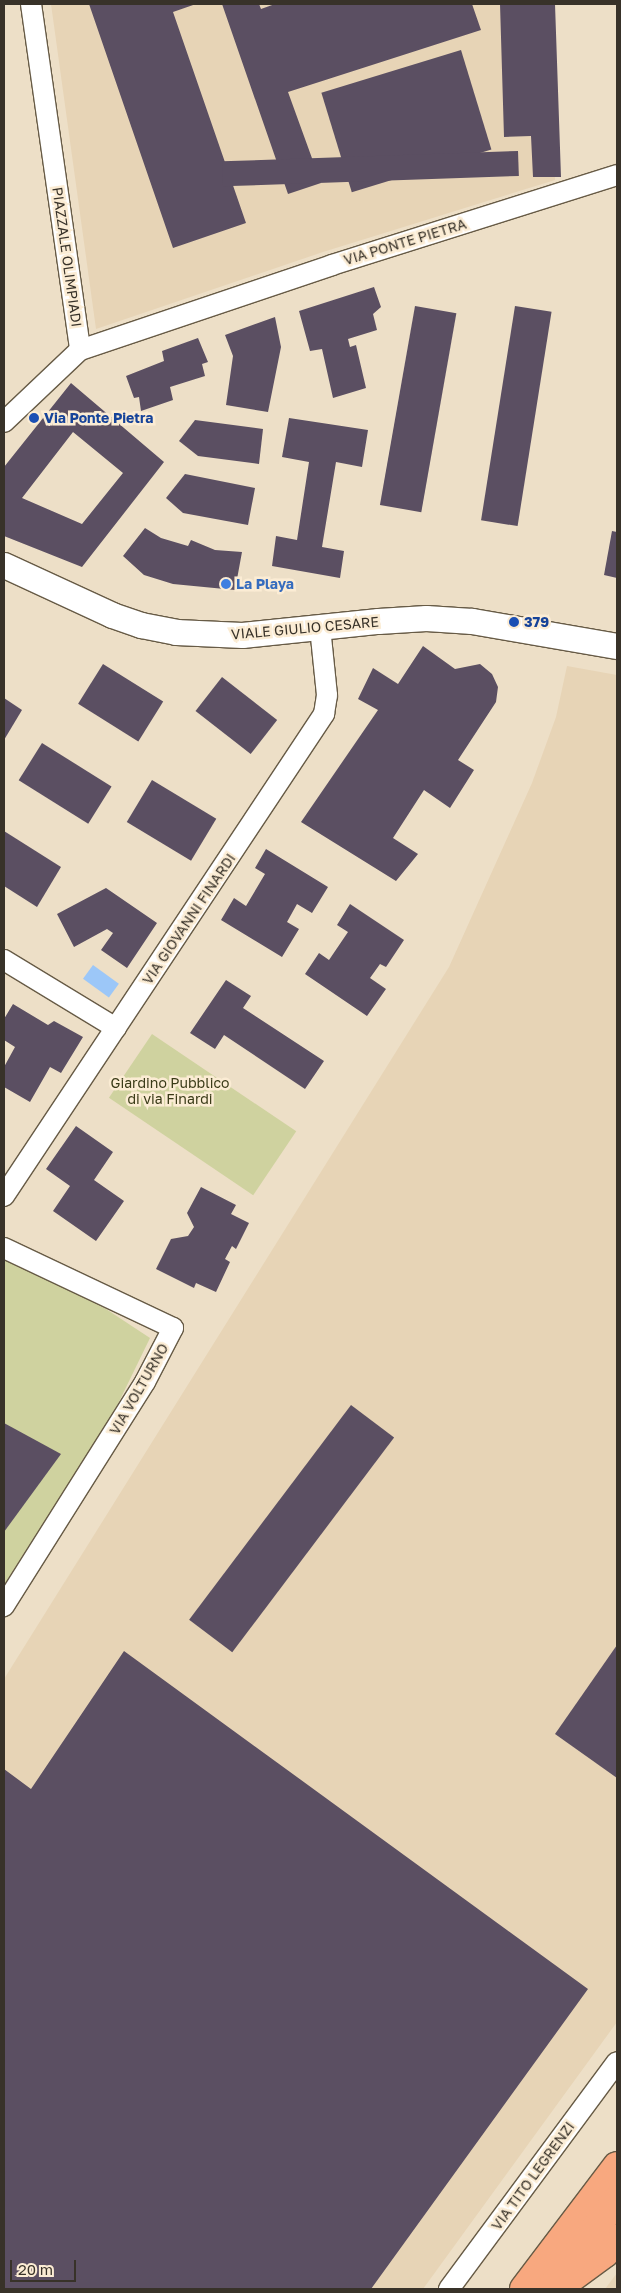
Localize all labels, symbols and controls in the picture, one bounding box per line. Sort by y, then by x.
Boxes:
street label: PIAZZALE OLIMPIADI [49,186,85,328]
street label: VIA PONTE PIETRA [342,215,468,269]
place label: Via Ponte Pietra [44,410,153,426]
marker: Via Ponte Pietra [28,412,40,424]
place label: La Playa [236,576,294,592]
marker: La Playa [220,578,232,590]
street label: VIALE GIULIO CESARE [230,613,380,643]
place label: 379 [524,614,549,630]
marker: 379 [508,616,520,628]
street label: VIA GIOVANNI FINARDI [139,850,239,988]
park label: Giardino Pubblico di via Finardi [111,1075,229,1108]
street label: VIA VOLTURNO [106,1340,172,1438]
street label: VIA TITO LEGRENZI [488,2119,578,2233]
scale bar [12,2250,79,2282]
text: 20 m [18,2260,53,2278]

